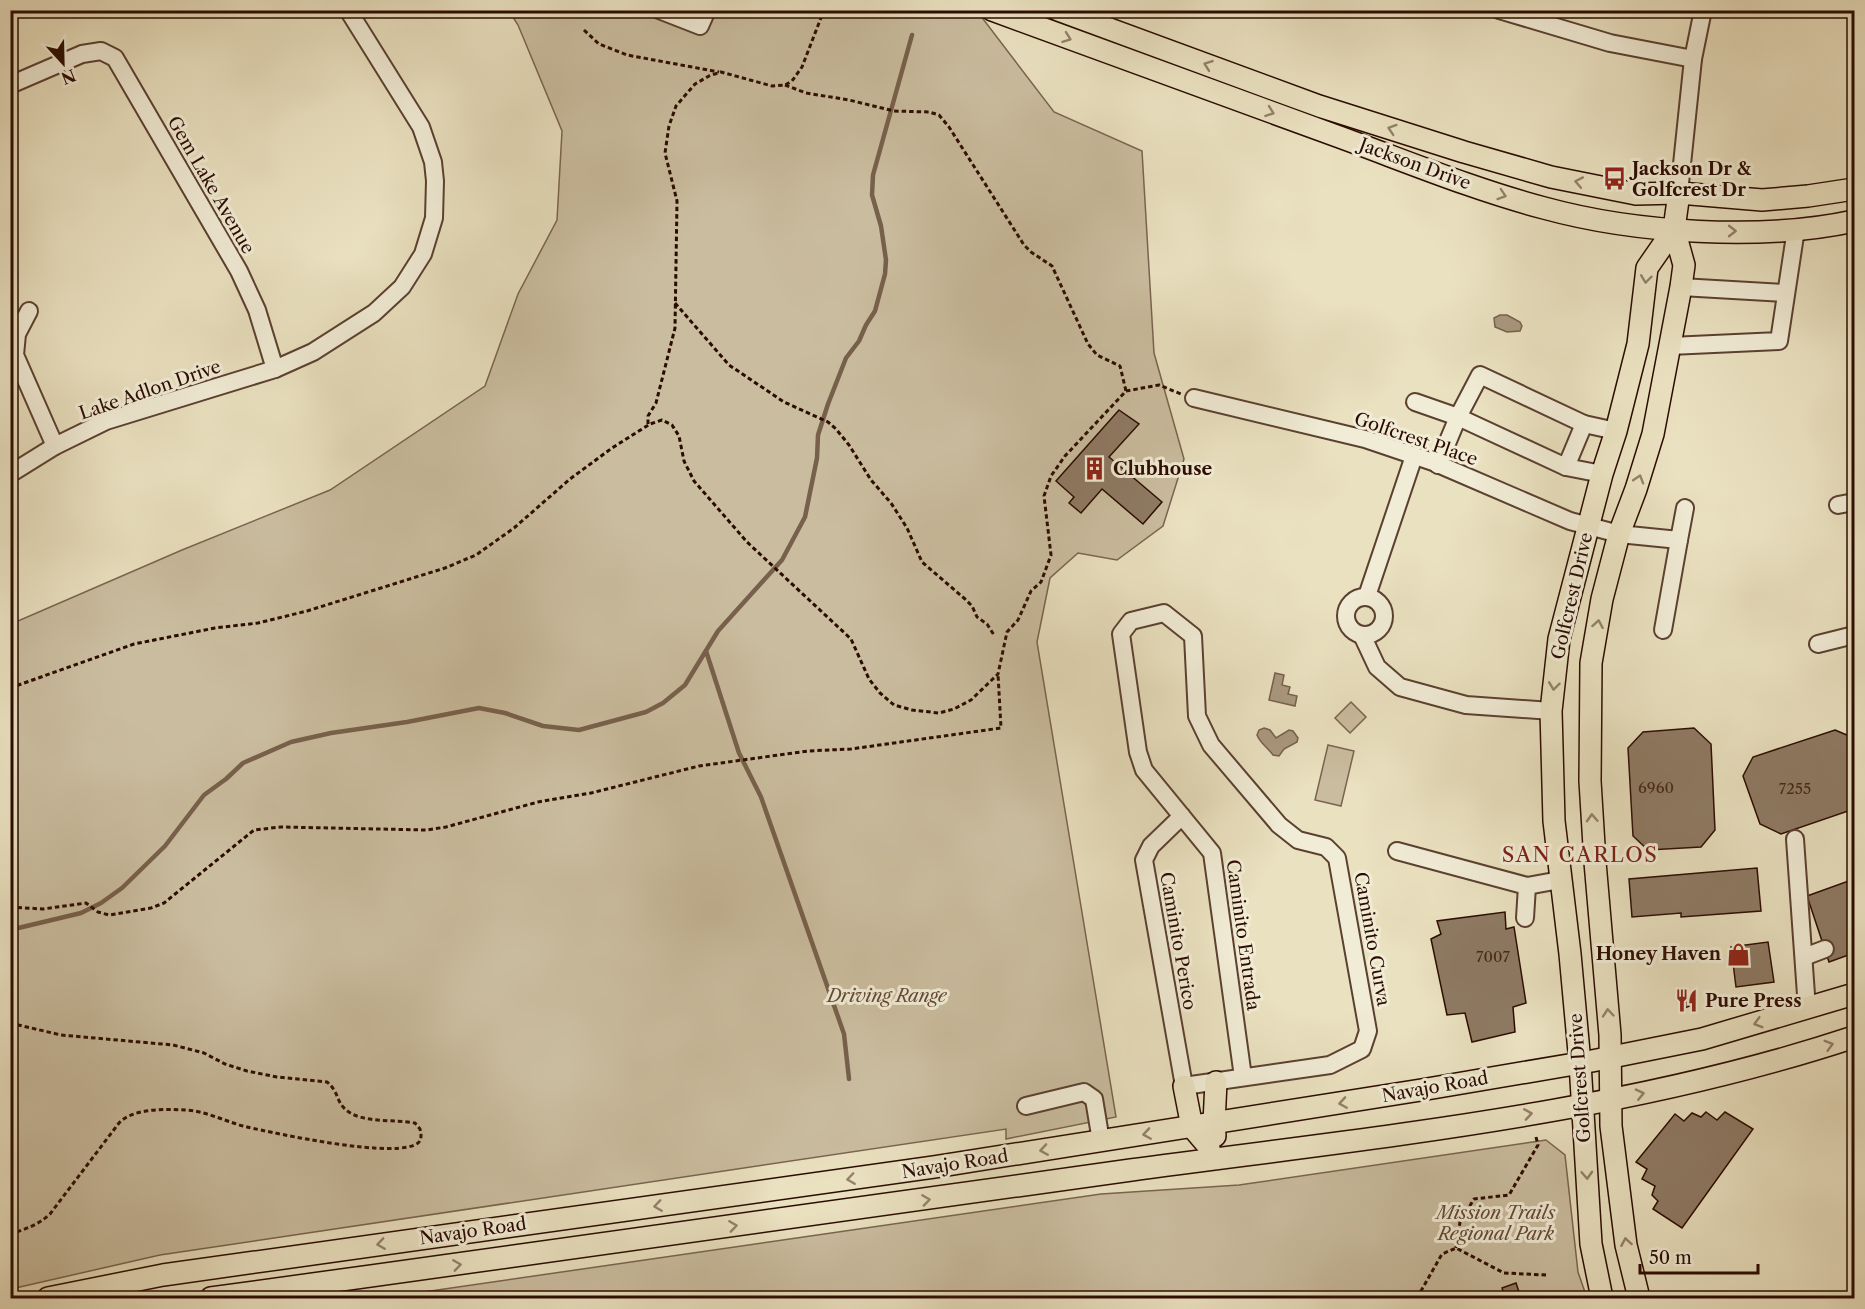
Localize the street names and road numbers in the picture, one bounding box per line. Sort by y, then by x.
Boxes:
street label: Gem Lake Avenue [163,112,259,258]
street label: Jackson Drive [1353,133,1474,194]
street label: Lake Adlon Drive [76,355,224,425]
street label: Golfcrest Place [1351,408,1481,470]
street label: Golfcrest Drive [1547,530,1597,662]
street label: Caminito Entrada [1222,858,1265,1012]
street label: Caminito Perico [1155,870,1201,1012]
street label: Caminito Curva [1349,870,1395,1008]
street label: Golfcrest Drive [1565,1013,1595,1143]
street label: Navajo Road [1380,1067,1490,1107]
street label: Navajo Road [900,1145,1010,1183]
street label: Navajo Road [418,1213,528,1249]

